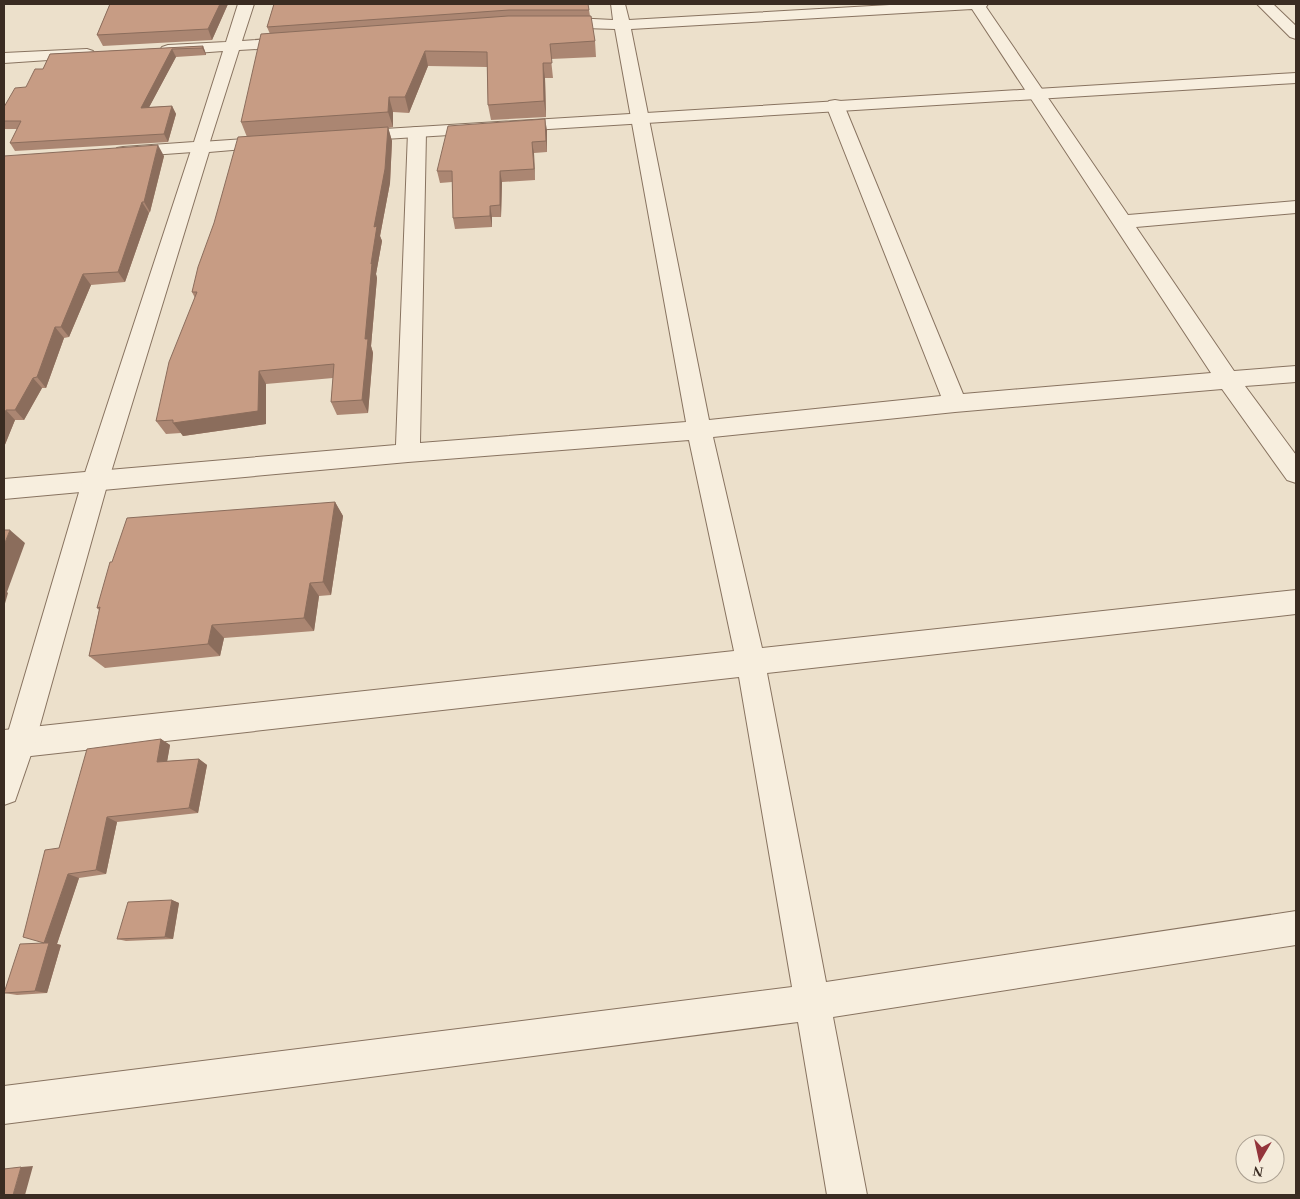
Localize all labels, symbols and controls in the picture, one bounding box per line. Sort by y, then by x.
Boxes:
north arrow [1235,1134,1285,1184]
text: N [1252,1163,1264,1180]

